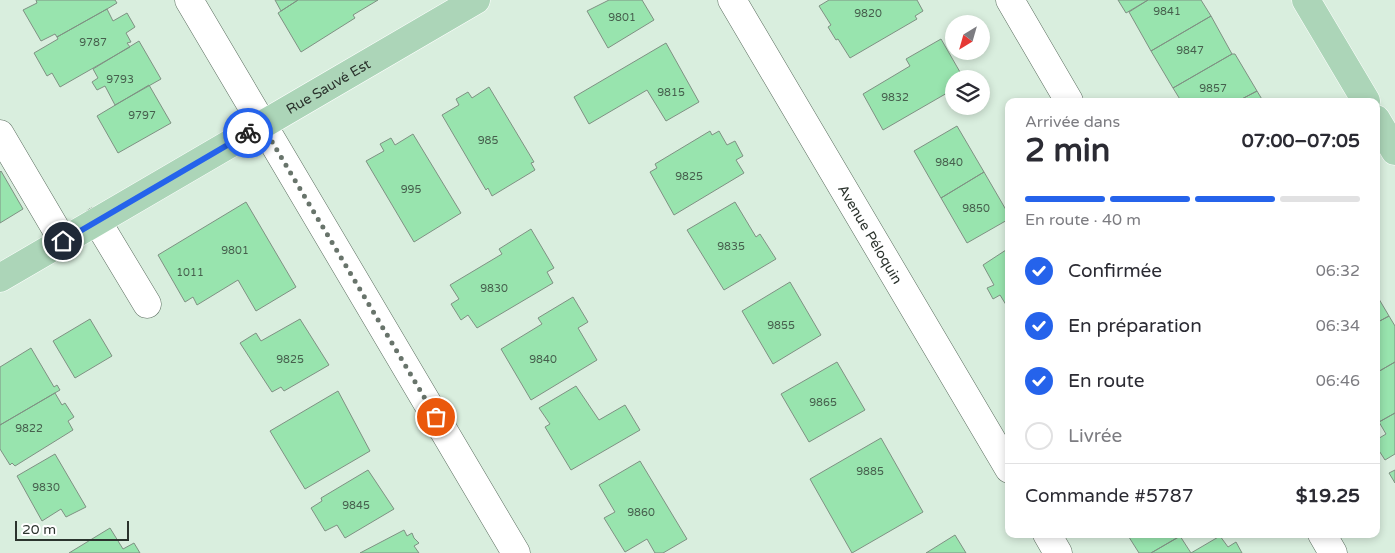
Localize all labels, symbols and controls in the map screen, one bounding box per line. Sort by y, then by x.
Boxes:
house number: 9841 [1153,5,1181,18]
house number: 9820 [854,7,882,20]
house number: 9801 [608,11,636,24]
north arrow [945,15,990,60]
map controls [945,15,990,115]
house number: 9787 [79,36,107,49]
house number: 9847 [1176,44,1204,57]
street label: Rue Sauvé Est [283,55,374,118]
button: layers [945,70,990,115]
house number: 9793 [106,73,134,86]
house number: 9857 [1199,82,1227,95]
house number: 9815 [657,86,685,99]
house number: 9832 [881,91,909,104]
courier [223,108,273,158]
house number: 9797 [128,109,156,122]
text: Arrivée dans [1025,112,1120,132]
icon: bike [234,119,262,147]
text: 07:00–07:05 [1242,130,1360,152]
text: 2 min [1025,132,1110,170]
house number: 985 [478,134,498,147]
house number: 9840 [935,156,963,169]
house number: 9825 [675,170,703,183]
street label: Avenue Péloquin [834,181,906,287]
house number: 995 [401,183,421,196]
house number: 9850 [962,202,990,215]
text: En route · 40 m [1025,210,1141,230]
pin [42,220,84,262]
icon: home [49,227,77,255]
house number: 9835 [717,240,745,253]
house number: 9801 [221,244,249,257]
icon: check [1025,257,1053,285]
text: Confirmée [1068,260,1162,282]
text: 06:32 [1316,261,1360,281]
house number: 1011 [176,266,204,279]
house number: 9830 [480,282,508,295]
icon: check [1025,312,1053,340]
text: En préparation [1068,315,1202,337]
text: 06:34 [1316,316,1360,336]
house number: 9855 [767,319,795,332]
house number: 9825 [276,353,304,366]
house number: 9840 [529,353,557,366]
icon: check [1025,367,1053,395]
text: En route [1068,370,1145,392]
text: 06:46 [1316,371,1360,391]
pin [415,396,457,438]
house number: 9865 [809,396,837,409]
icon: bag [422,403,450,431]
house number: 9822 [15,422,43,435]
text: Livrée [1068,425,1122,447]
house number: 9885 [856,465,884,478]
house number: 9830 [32,481,60,494]
text: Commande #5787 [1025,485,1194,507]
text: $19.25 [1296,485,1360,507]
house number: 9845 [342,499,370,512]
house number: 9860 [627,506,655,519]
scale bar [15,518,129,541]
text: 20 m [22,521,56,538]

